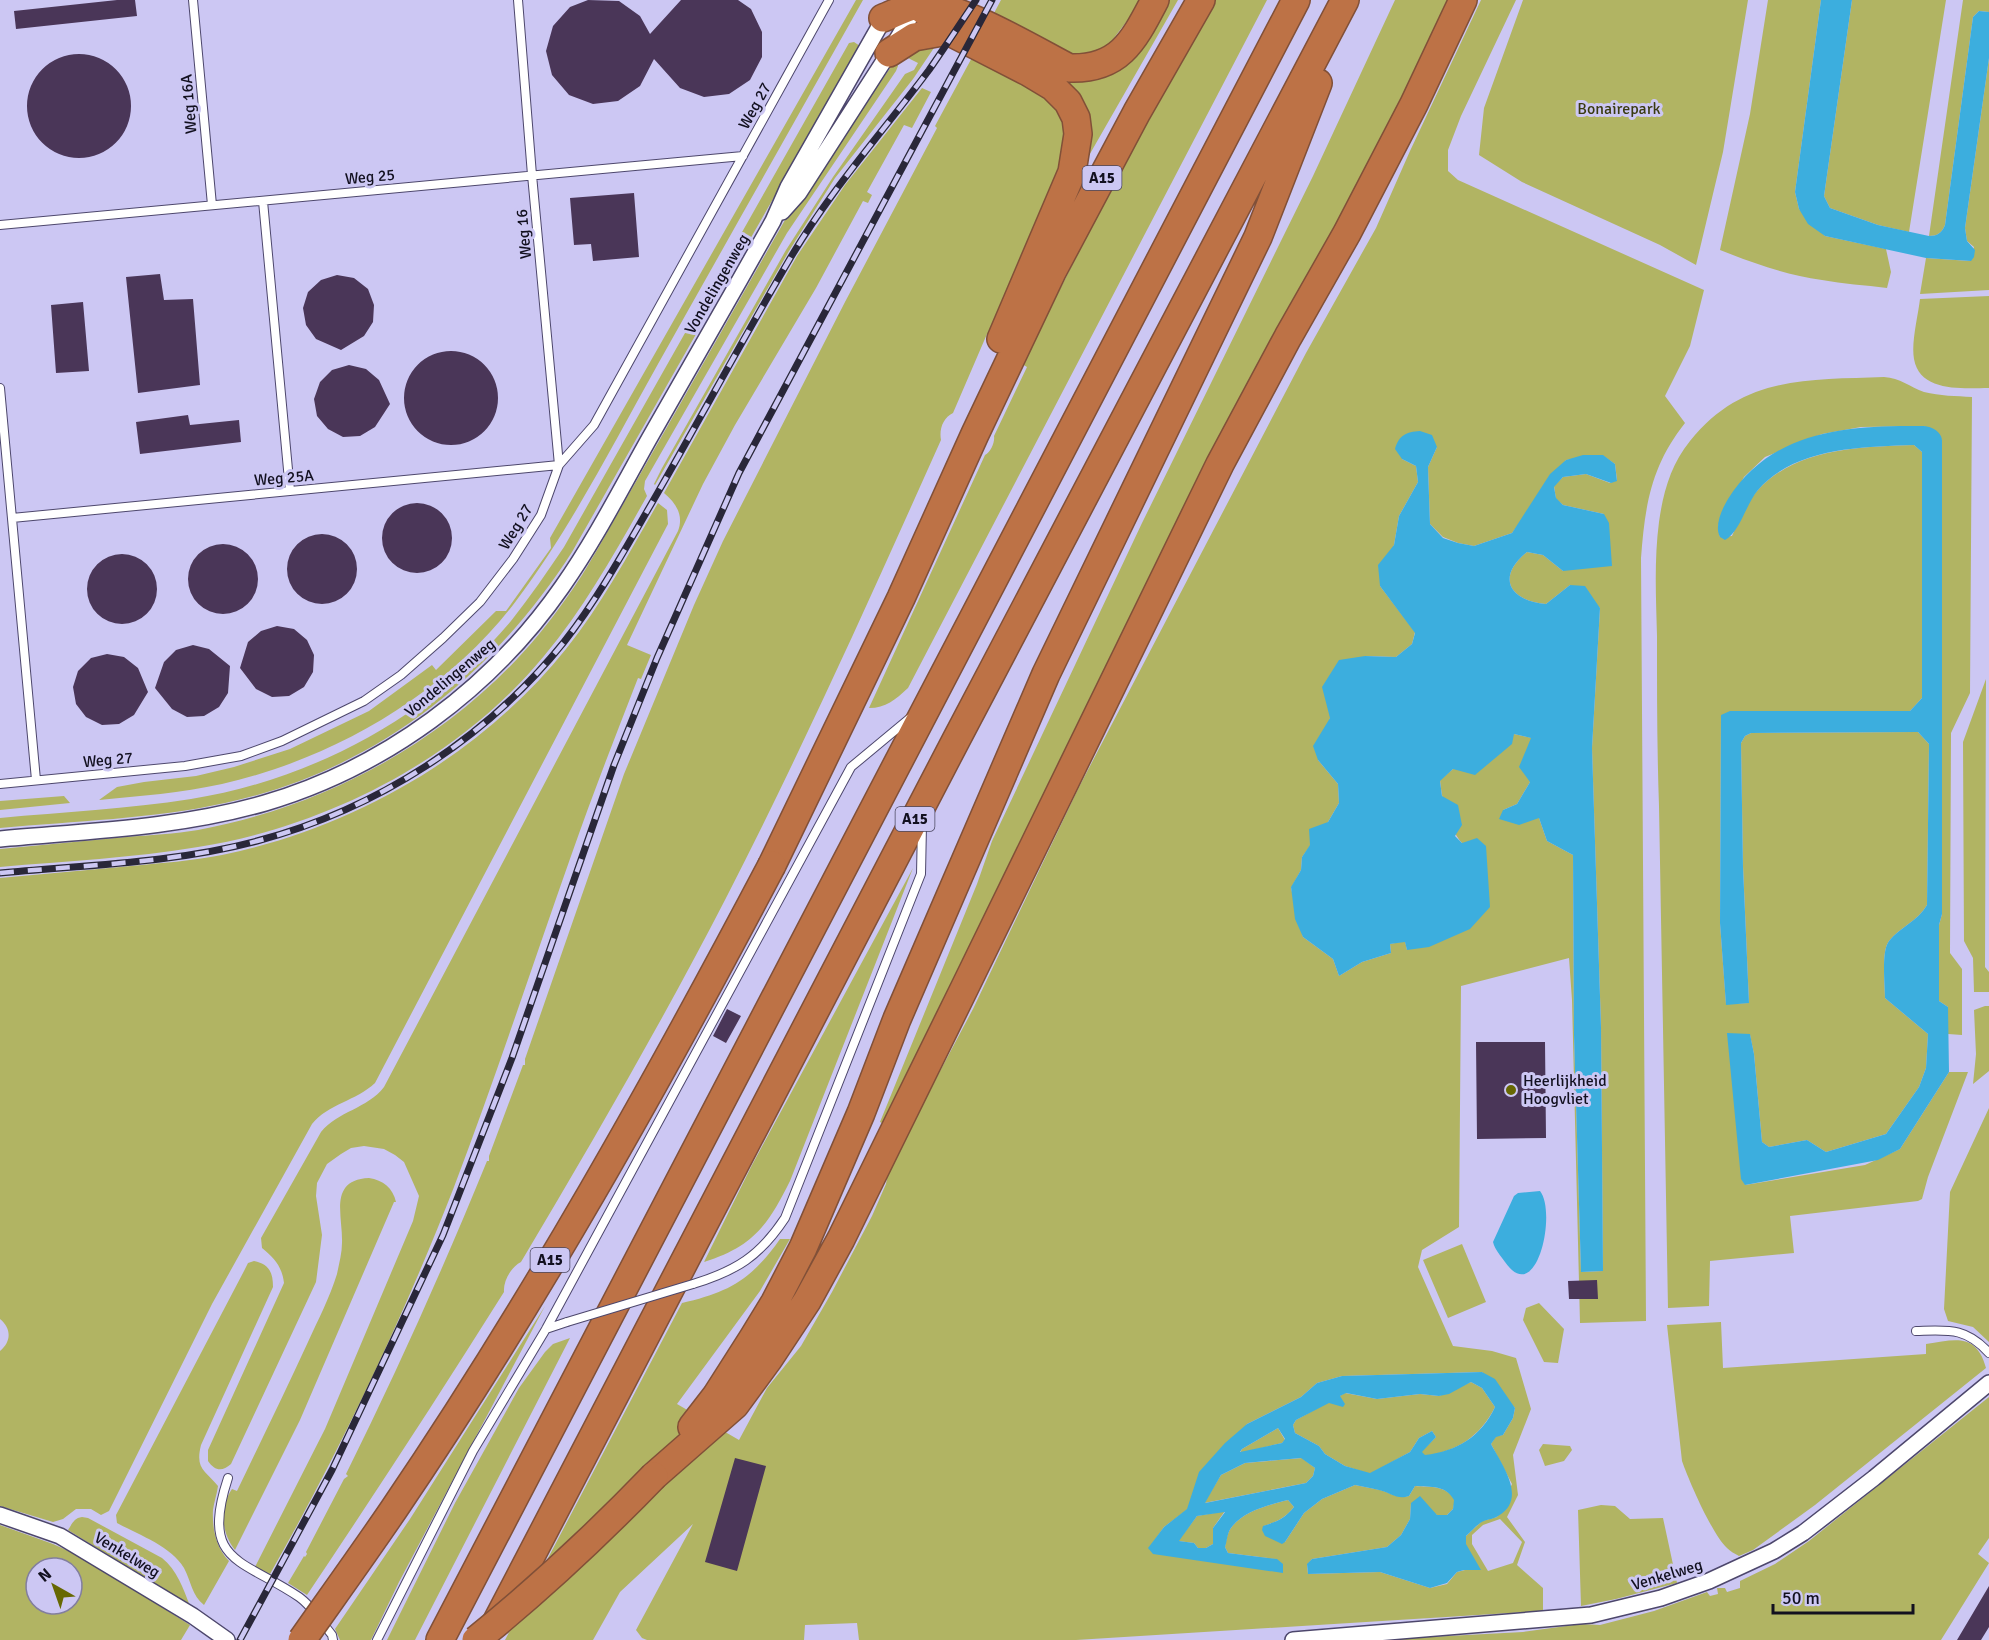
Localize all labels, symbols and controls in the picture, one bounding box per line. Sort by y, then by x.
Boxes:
street label: Weg 16A [176,73,202,135]
street label: Weg 27 [734,79,776,133]
park label: Bonairepark [1577,99,1661,119]
street label: Weg 25 [344,165,396,189]
road number: A15 [1082,166,1122,190]
street label: Weg 16 [512,208,536,260]
street label: Vondelingenweg [680,230,754,338]
street label: Weg 25A [253,465,315,491]
street label: Weg 27 [494,500,538,554]
street label: Vondelingenweg [401,634,499,722]
street label: Weg 27 [82,748,134,772]
road number: A15 [896,807,934,831]
place label: Heerlijkheid Hoogvliet [1523,1071,1607,1109]
marker: Heerlijkheid Hoogvliet [1504,1083,1518,1097]
road number: A15 [530,1248,570,1272]
street label: Venkelweg [90,1528,164,1582]
street label: Venkelweg [1629,1555,1705,1595]
north arrow [24,1556,84,1616]
text: N [34,1564,56,1587]
scale bar [1773,1577,1912,1615]
text: 50 m [1782,1587,1820,1609]

